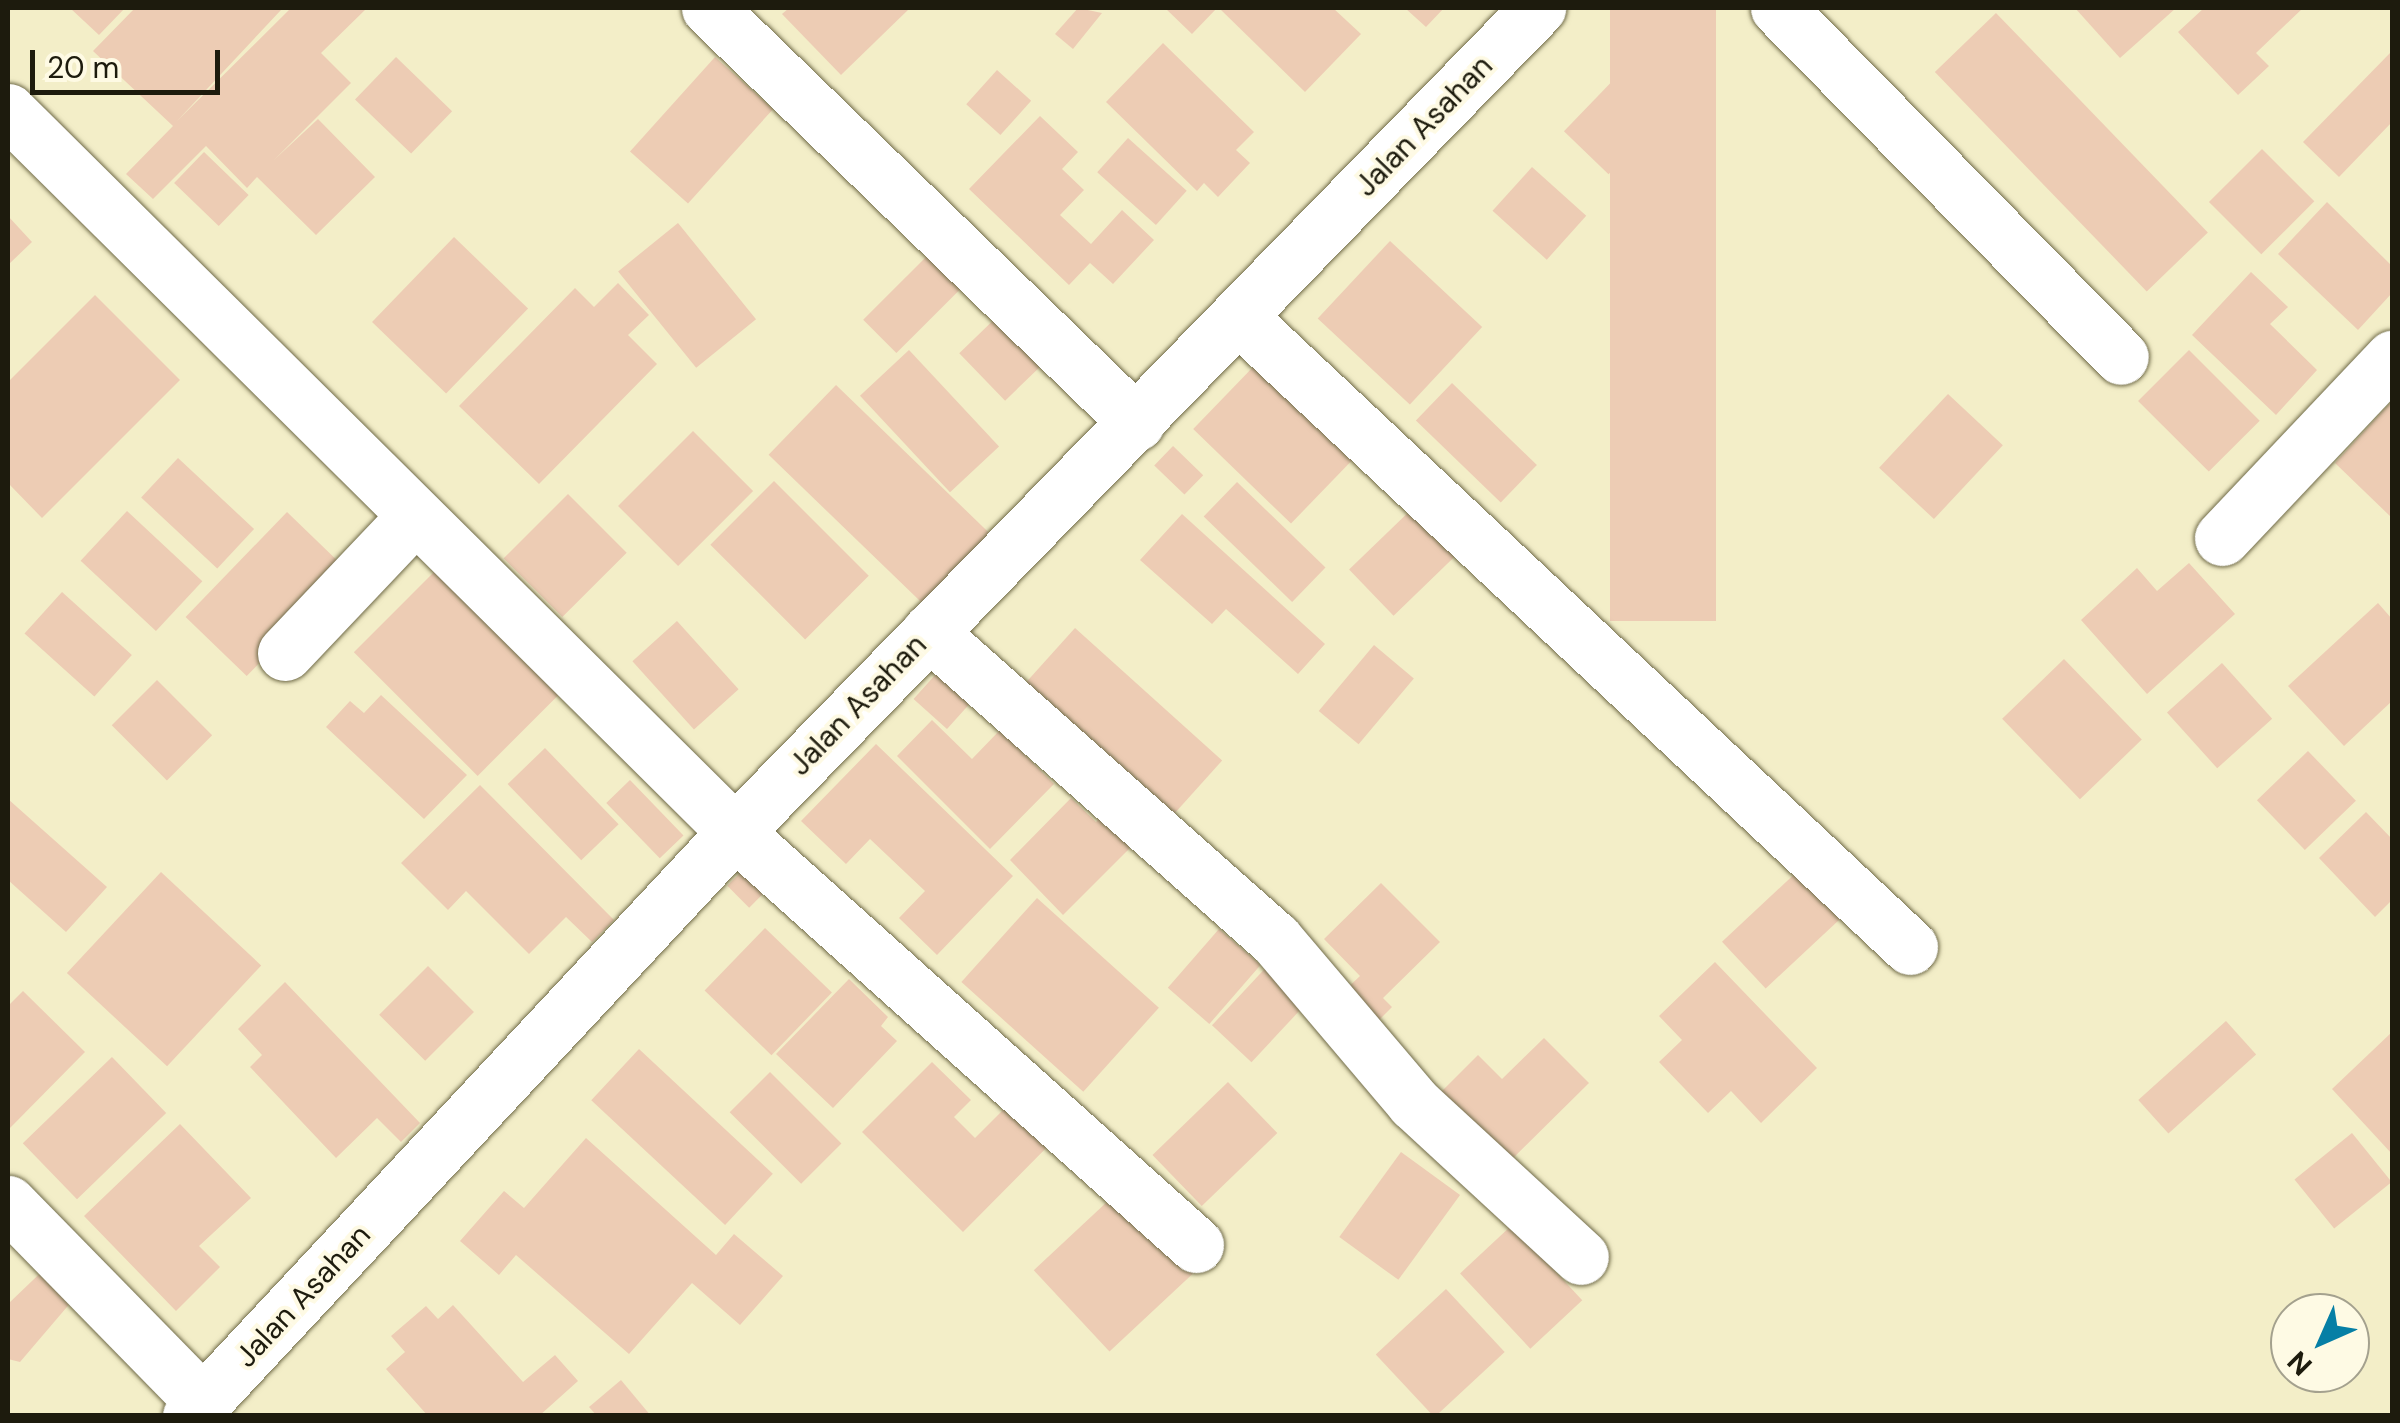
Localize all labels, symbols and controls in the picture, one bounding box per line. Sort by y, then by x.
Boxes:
scale bar [35,30,225,92]
text: 20 m [47,48,119,87]
street label: Jalan Asahan [1348,48,1500,204]
street label: Jalan Asahan [782,627,934,783]
street label: Jalan Asahan [228,1217,378,1375]
north arrow [2270,1293,2370,1393]
text: N [2280,1343,2320,1383]

